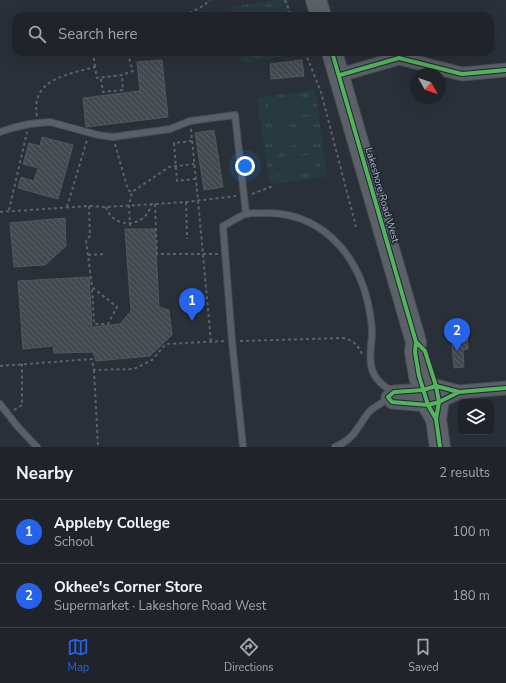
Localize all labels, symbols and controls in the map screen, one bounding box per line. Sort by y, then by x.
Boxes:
search box [12,12,494,56]
icon: search [26,23,48,45]
text: Search here [58,24,138,44]
north arrow [410,68,446,104]
street label: Lakeshore Road West [362,146,402,245]
your location [235,156,255,176]
pin: 1 [179,288,205,321]
pin: 2 [444,318,470,351]
map controls [458,399,494,435]
button: layers [458,399,494,435]
text: Nearby [16,462,73,485]
text: 2 results [439,464,490,482]
text: Appleby College [54,513,170,533]
text: 1 [25,523,33,541]
text: 100 m [452,523,490,541]
text: School [54,533,94,551]
text: Okhee's Corner Store [54,577,202,597]
text: 2 [25,587,33,605]
text: 180 m [452,587,490,605]
text: Supermarket · Lakeshore Road West [54,597,266,615]
tab: Map [67,636,89,675]
tab: Directions [224,636,274,675]
tab: Saved [408,636,439,675]

